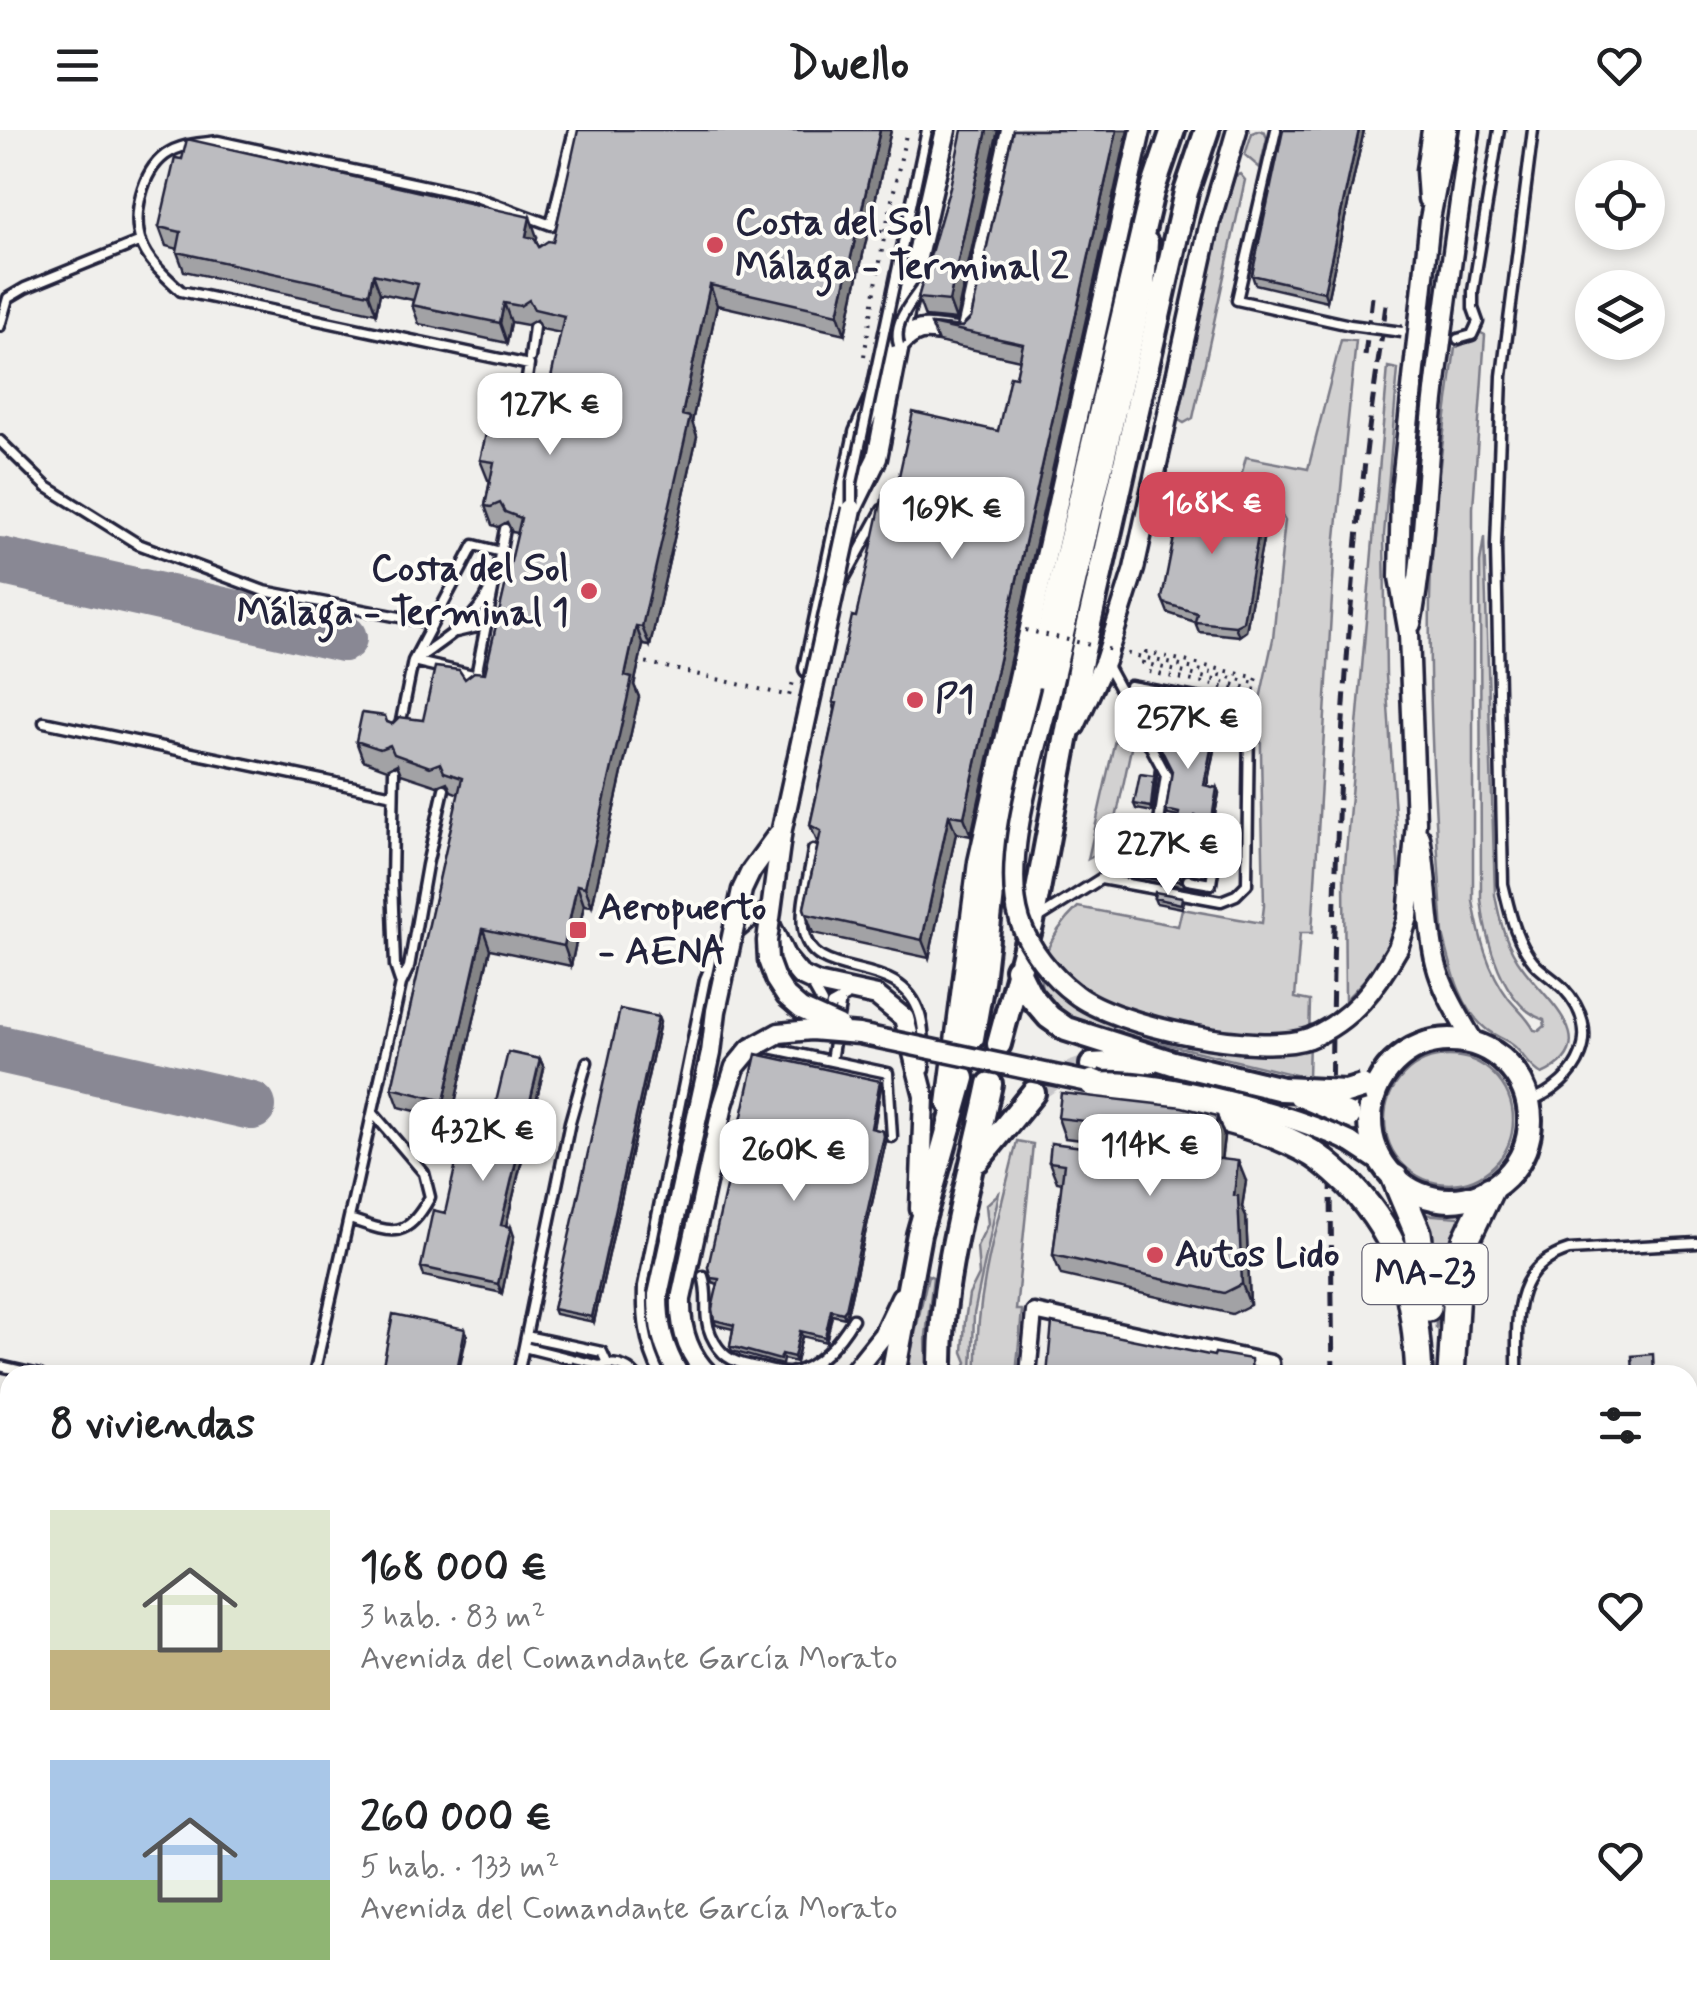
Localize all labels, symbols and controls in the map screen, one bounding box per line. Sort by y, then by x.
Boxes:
text: Dwello [788,36,909,95]
icon: menu [50,38,105,93]
icon: heart [1592,38,1647,93]
map controls [1575,160,1665,360]
button: locate [1575,160,1665,250]
place label: Costa del Sol Málaga - Terminal 2 [735,199,1069,297]
marker: Costa del Sol Málaga - Terminal 2 [704,234,726,256]
button: layers [1575,270,1665,360]
pin: 127K € [469,373,631,458]
text: 127K € [499,384,601,426]
pin: 168K € [1131,472,1293,557]
pin: 169K € [871,477,1033,562]
text: 168K € [1161,483,1263,525]
text: 169K € [901,488,1003,530]
place label: Costa del Sol Málaga - Terminal 1 [237,545,569,643]
marker: Costa del Sol Málaga - Terminal 1 [578,580,600,602]
place label: P1 [935,676,975,725]
pin: 257K € [1107,687,1269,772]
marker: P1 [904,689,926,711]
text: 257K € [1137,698,1239,740]
pin: 227K € [1087,813,1249,898]
text: 227K € [1117,824,1219,866]
place label: Aeropuerto - AENA [598,884,766,977]
marker: Aeropuerto - AENA [567,919,589,941]
pin: 432K € [402,1099,564,1184]
text: 432K € [431,1110,535,1152]
pin: 114K € [1069,1114,1231,1199]
pin: 260K € [713,1119,875,1204]
text: 114K € [1100,1125,1200,1167]
text: 260K € [742,1130,846,1172]
place label: Autos Lido [1175,1231,1339,1280]
marker: Autos Lido [1144,1244,1166,1266]
road number: MA-23 [1362,1244,1488,1304]
text: 8 viviendas [50,1398,255,1453]
icon: filters [1593,1398,1648,1453]
text: 168 000 € [360,1541,548,1596]
icon: home [130,1550,250,1670]
icon: heart [1593,1583,1648,1638]
text: 3 hab. · 83 m² [360,1596,545,1638]
text: Avenida del Comandante García Morato [360,1638,898,1680]
text: 260 000 € [360,1791,552,1846]
icon: home [130,1800,250,1920]
icon: heart [1593,1833,1648,1888]
text: 5 hab. · 133 m² [360,1846,560,1888]
text: Avenida del Comandante García Morato [360,1888,898,1930]

